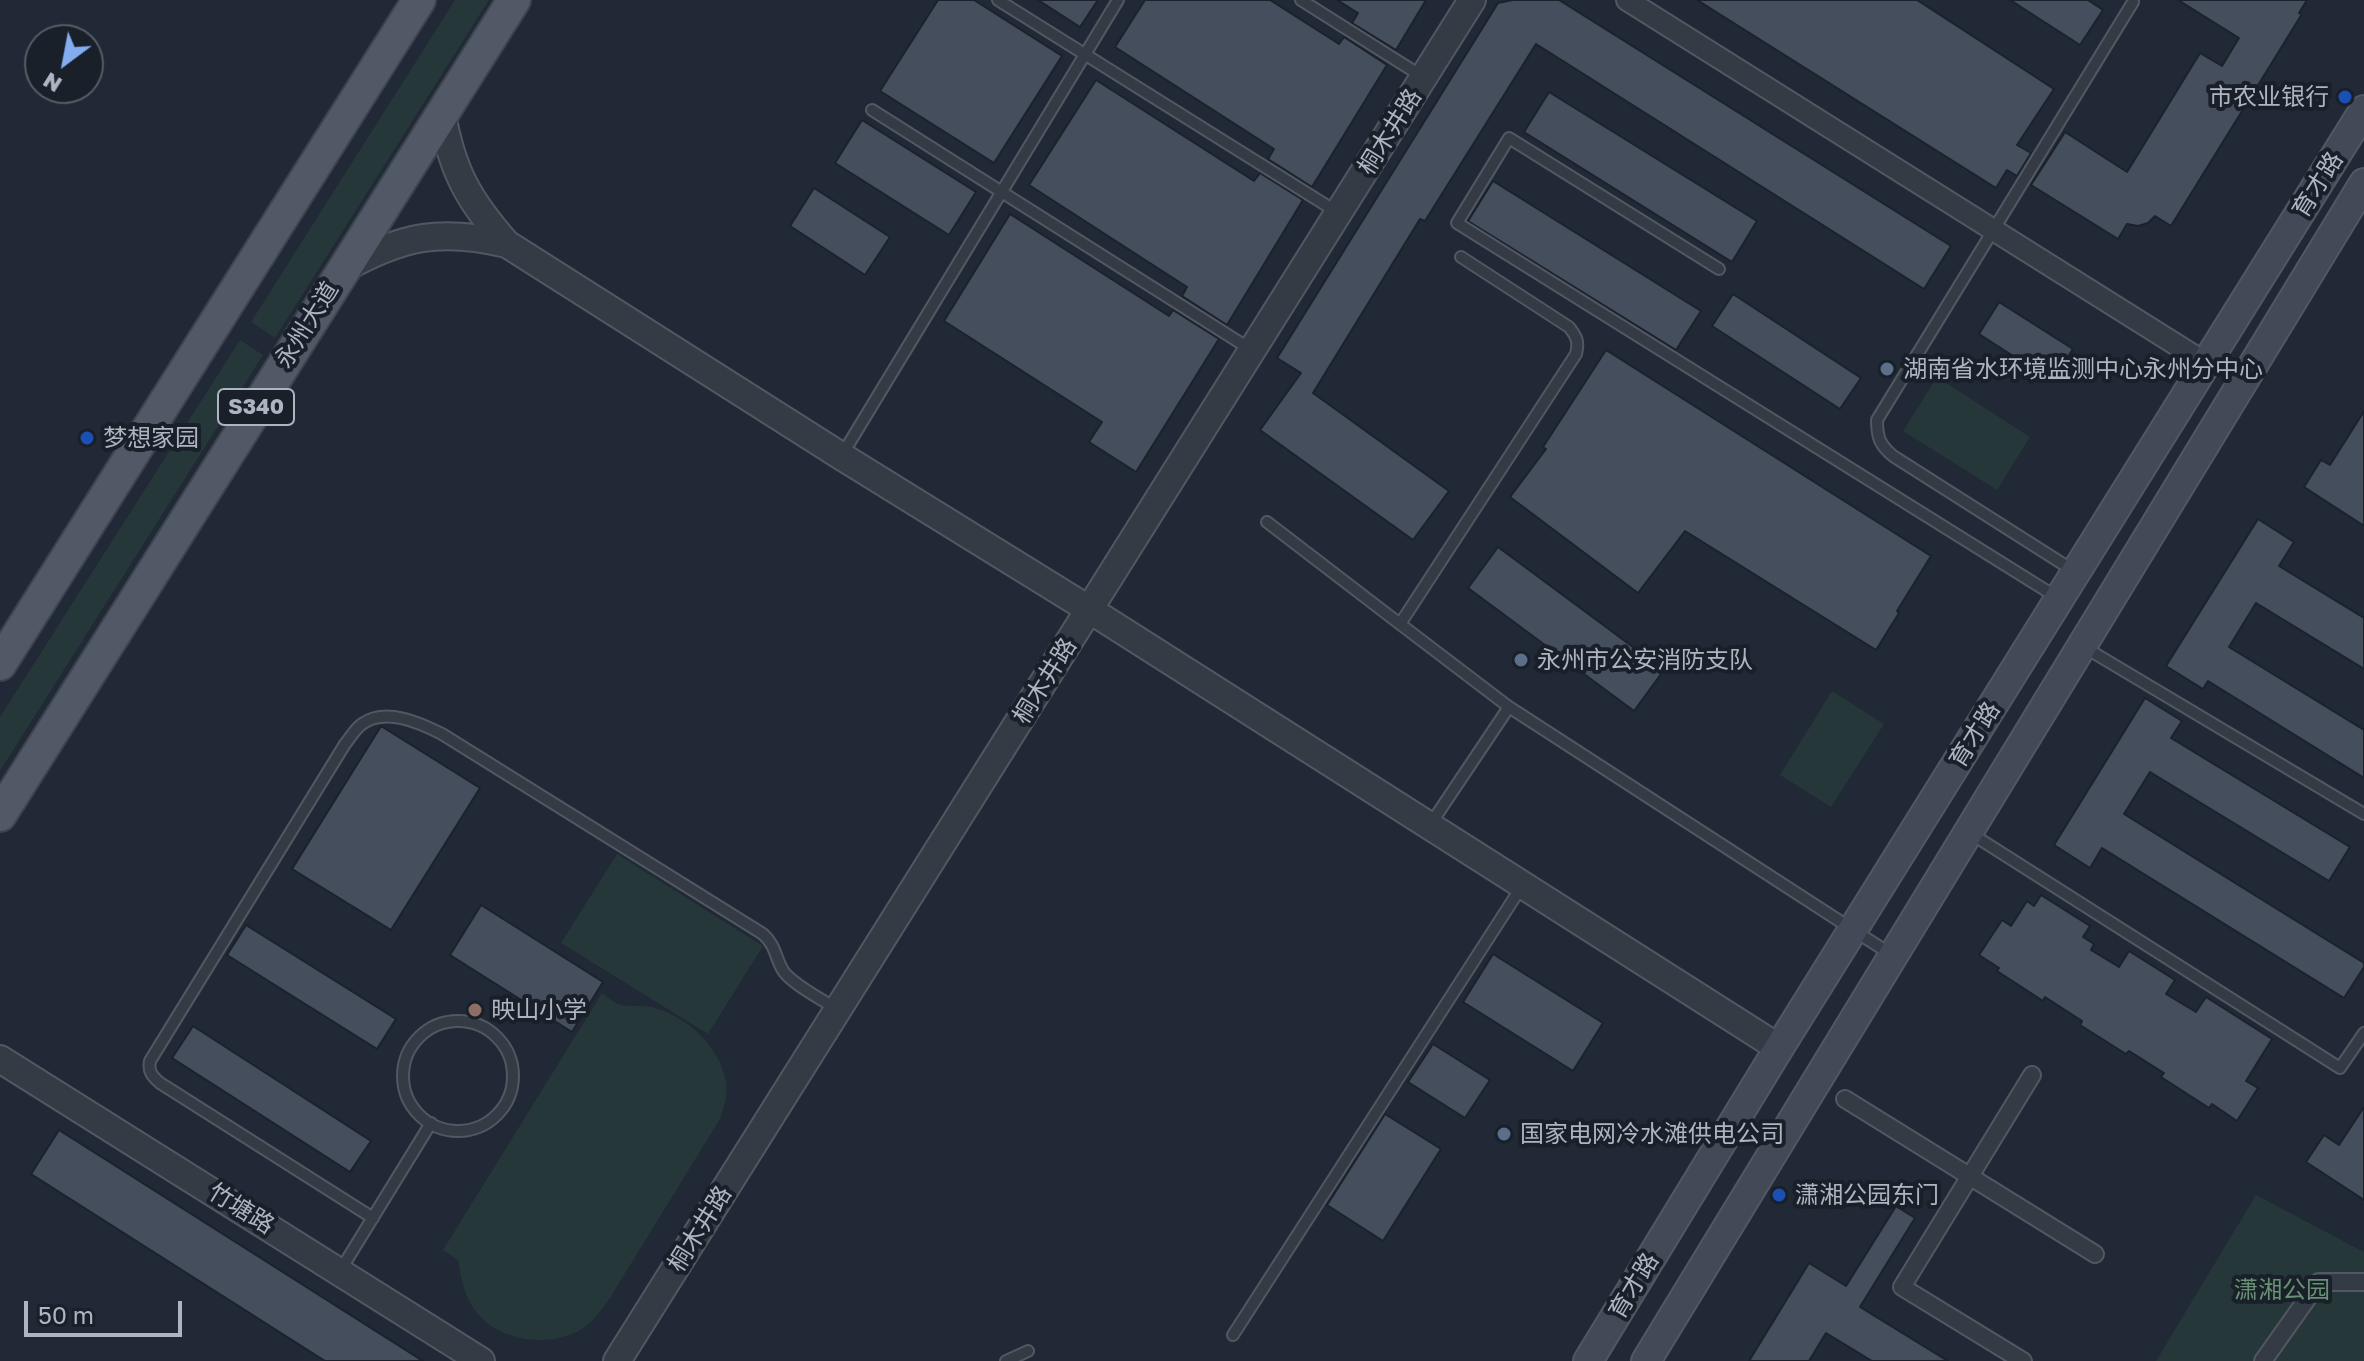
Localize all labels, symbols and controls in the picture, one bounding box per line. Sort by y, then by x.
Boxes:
north arrow [24,24,104,104]
text: N [38,67,66,99]
place label: 市农业银行 [2209,83,2329,111]
street label: 桐木井路 [1352,84,1428,180]
marker: 市农业银行 [2336,88,2354,106]
street label: 育才路 [2287,147,2349,223]
street label: 永州大道 [269,277,345,373]
place label: 湖南省水环境监测中心永州分中心 [1903,355,2263,383]
marker: 湖南省水环境监测中心永州分中心 [1878,360,1896,378]
road number: S340 [218,389,294,425]
place label: 梦想家园 [103,424,199,452]
marker: 梦想家园 [78,429,96,447]
street label: 桐木井路 [1007,633,1083,729]
place label: 永州市公安消防支队 [1537,646,1753,674]
marker: 永州市公安消防支队 [1512,651,1530,669]
street label: 育才路 [1944,697,2006,773]
place label: 映山小学 [491,996,587,1024]
marker: 映山小学 [466,1001,484,1019]
place label: 国家电网冷水滩供电公司 [1520,1120,1784,1148]
marker: 国家电网冷水滩供电公司 [1495,1125,1513,1143]
street label: 竹塘路 [203,1178,279,1240]
street label: 桐木井路 [662,1181,738,1277]
place label: 潇湘公园东门 [1795,1181,1939,1209]
marker: 潇湘公园东门 [1770,1186,1788,1204]
street label: 育才路 [1603,1248,1665,1324]
park label: 潇湘公园 [2234,1276,2330,1304]
scale bar [28,1285,186,1335]
text: 50 m [38,1300,94,1329]

